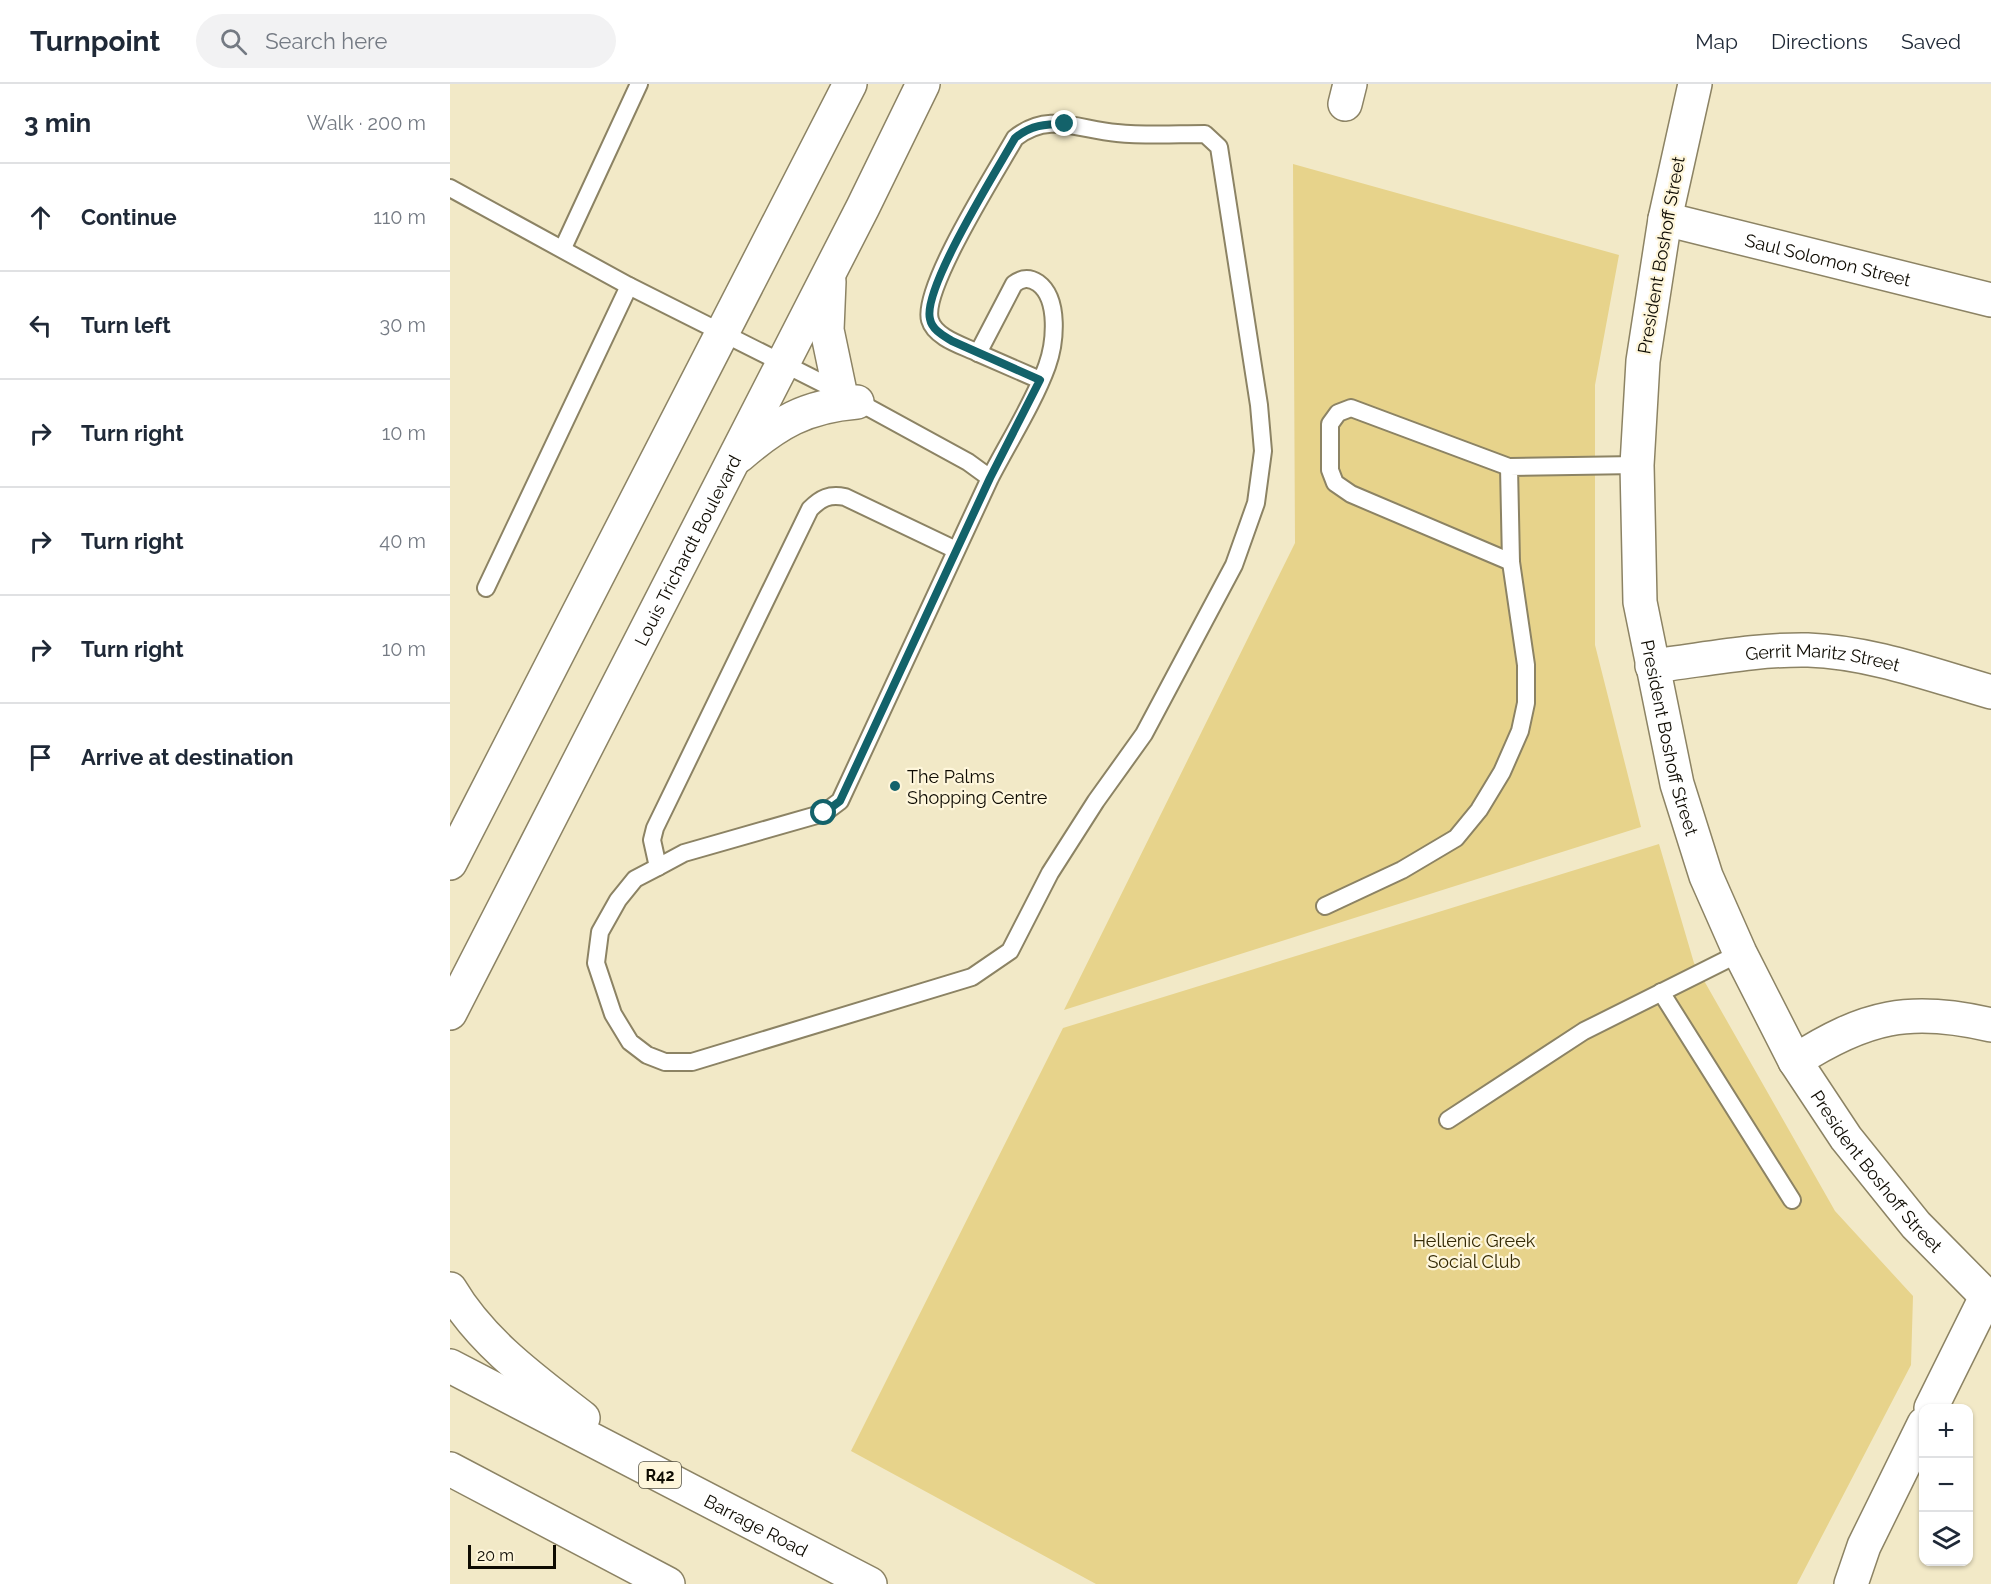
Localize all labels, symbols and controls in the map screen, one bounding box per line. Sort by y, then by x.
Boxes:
search box [196,14,616,68]
text: Turnpoint [30,25,160,58]
icon: search [217,25,250,58]
text: Search here [265,28,387,54]
text: Map [1695,29,1738,54]
text: Directions [1771,29,1868,54]
text: Saved [1901,29,1961,54]
text: 3 min [24,108,91,138]
route end [1051,110,1077,136]
text: Walk · 200 m [307,111,426,135]
street label: President Boshoff Street [1633,155,1689,355]
icon: ahead [24,201,57,234]
text: Continue [81,204,177,230]
text: 110 m [373,205,426,229]
street label: Saul Solomon Street [1743,229,1913,290]
icon: left [24,309,57,342]
text: Turn left [81,312,171,338]
text: 30 m [380,313,426,337]
icon: right [24,417,57,450]
text: Turn right [81,420,184,446]
text: 10 m [382,421,426,445]
street label: Louis Trichardt Boulevard [630,451,745,649]
icon: right [24,525,57,558]
text: Turn right [81,528,184,554]
text: 40 m [379,529,426,553]
icon: right [24,633,57,666]
text: Turn right [81,636,184,662]
text: 10 m [382,637,426,661]
street label: President Boshoff Street [1637,638,1703,838]
street label: Gerrit Maritz Street [1744,639,1902,675]
icon: arrive [24,741,57,774]
text: Arrive at destination [81,744,294,770]
place label: The Palms Shopping Centre [907,766,1048,808]
marker: The Palms Shopping Centre [888,779,902,793]
route start [810,799,836,825]
street label: President Boshoff Street [1807,1086,1947,1256]
park label: Hellenic Greek Social Club [1413,1230,1536,1272]
map controls [1919,1404,1973,1566]
button: + [1919,1404,1973,1458]
button: − [1919,1458,1973,1512]
road number: R42 [639,1462,681,1488]
street label: Barrage Road [701,1489,812,1560]
button: layers [1919,1512,1973,1566]
scale bar [468,1542,556,1570]
text: 20 m [477,1546,514,1565]

